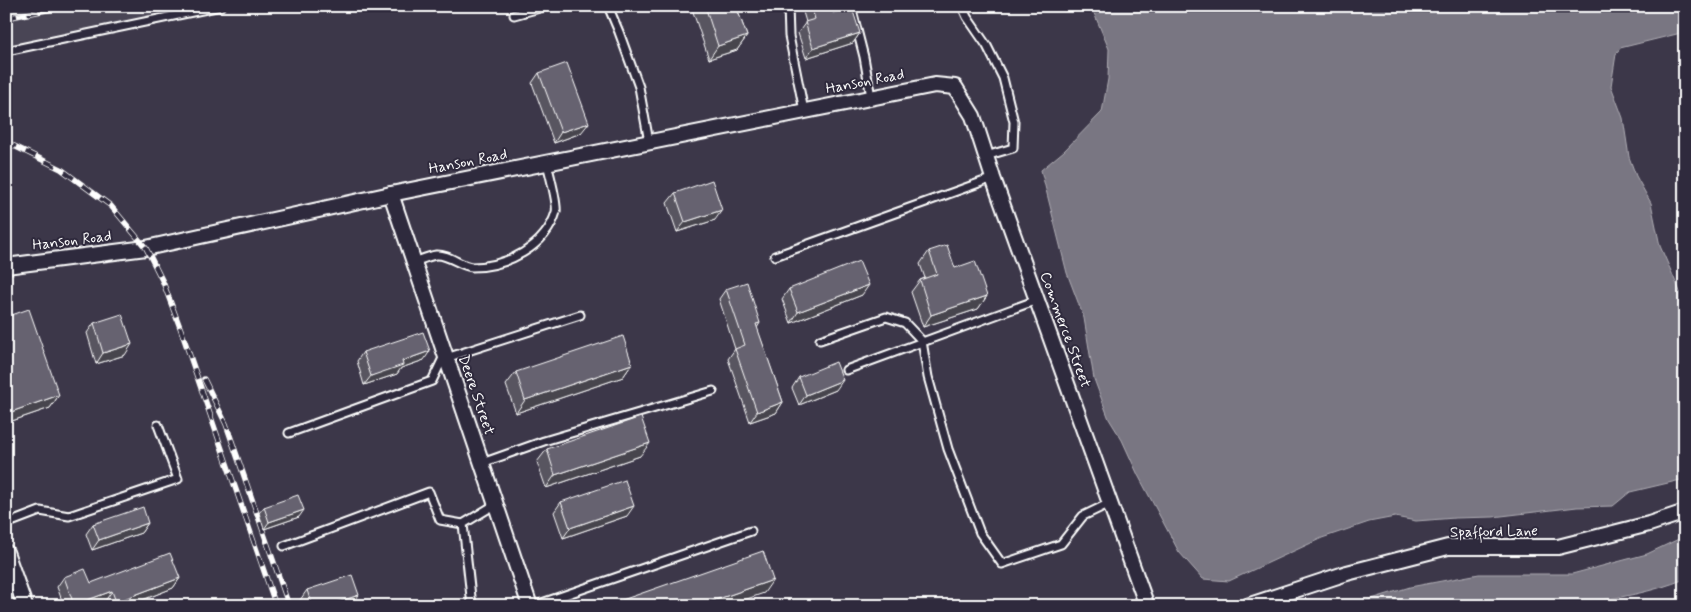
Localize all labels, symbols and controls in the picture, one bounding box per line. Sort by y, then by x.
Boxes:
street label: Hanson Road [824,65,906,99]
street label: Hanson Road [427,145,509,179]
street label: Hanson Road [31,226,113,256]
street label: Commerce Street [1035,269,1095,391]
street label: Deere Street [453,352,499,438]
street label: Spafford Lane [1450,521,1538,545]

